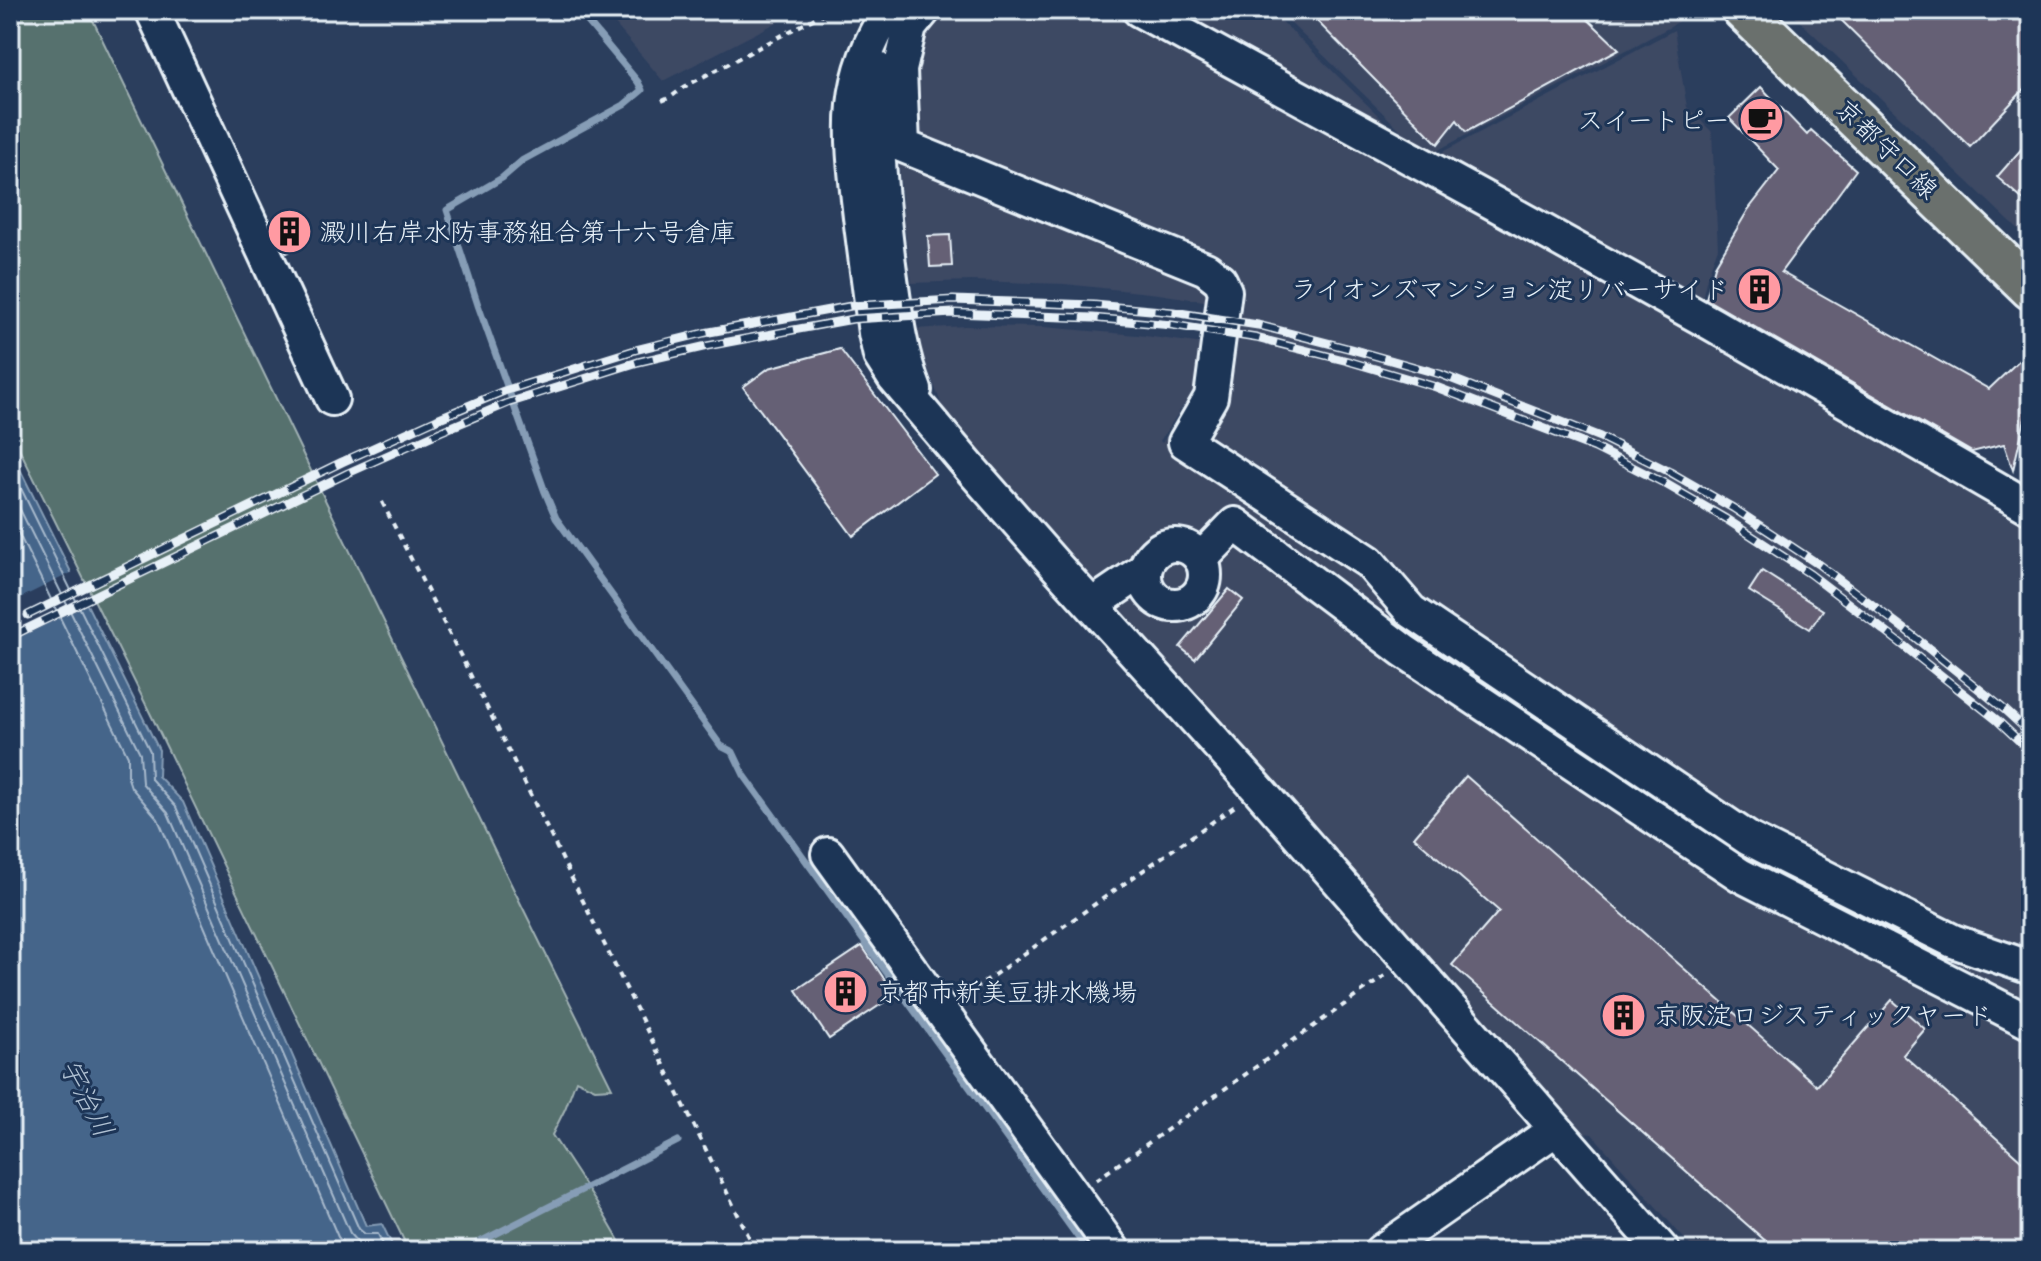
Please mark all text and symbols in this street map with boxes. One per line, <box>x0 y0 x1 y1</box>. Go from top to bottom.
street label: 京都守口線 <box>1824 87 1950 211</box>
cafe icon: スイートピー <box>1737 96 1785 144</box>
place label: スイートピー <box>1577 97 1730 143</box>
building icon: 澱川右岸水防事務組合第十六号倉庫 <box>265 208 313 256</box>
place label: 澱川右岸水防事務組合第十六号倉庫 <box>320 209 736 255</box>
building icon: ライオンズマンション淀リバーサイド <box>1736 265 1784 313</box>
place label: ライオンズマンション淀リバーサイド <box>1291 266 1729 312</box>
building icon: 京都市新美豆排水機場 <box>822 968 870 1016</box>
place label: 京都市新美豆排水機場 <box>877 969 1137 1015</box>
building icon: 京阪淀ロジスティックヤード <box>1599 991 1647 1039</box>
place label: 京阪淀ロジスティックヤード <box>1654 992 1993 1038</box>
water label: 宇治川 <box>46 1049 128 1147</box>

